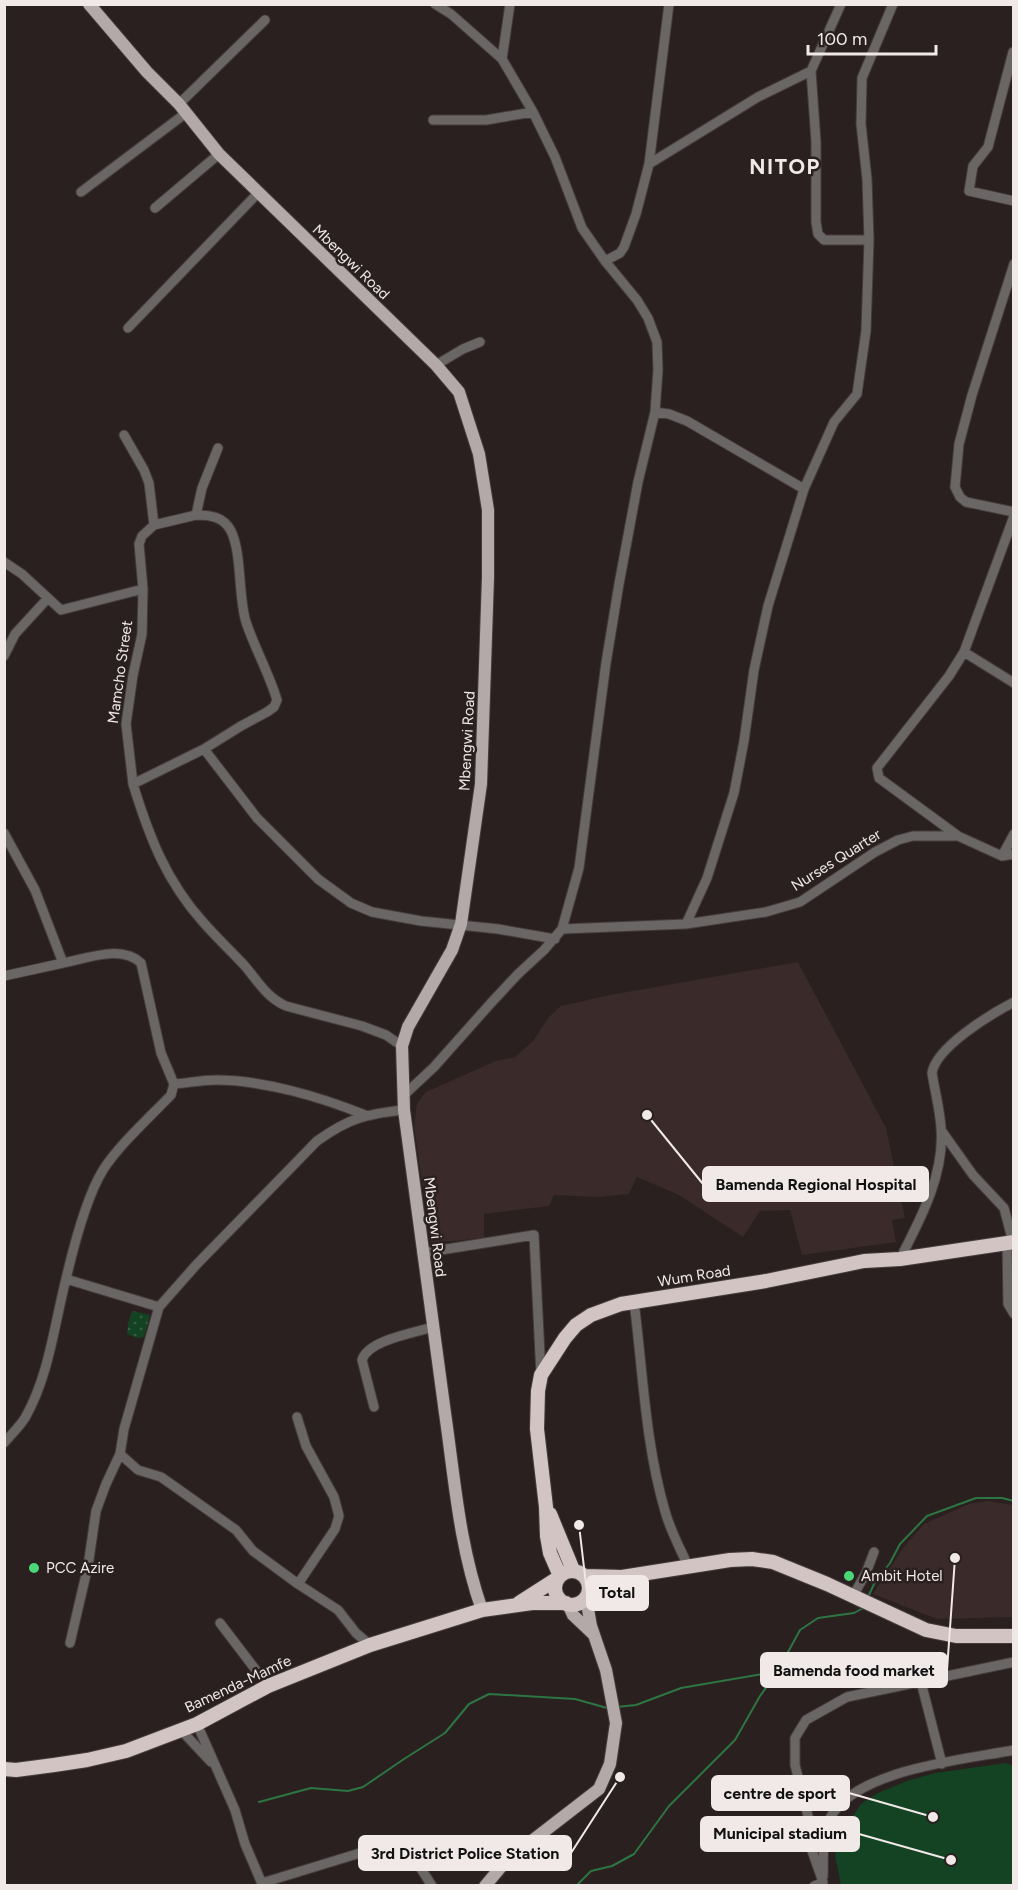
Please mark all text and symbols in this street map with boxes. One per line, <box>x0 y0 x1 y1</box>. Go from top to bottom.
scale bar <box>808 18 936 56</box>
text: 100 m <box>817 28 867 50</box>
district label: NITOP <box>749 154 821 179</box>
street label: Mbengwi Road <box>309 221 393 303</box>
street label: Mamcho Street <box>104 619 136 725</box>
street label: Mbengwi Road <box>455 690 479 792</box>
street label: Nurses Quarter <box>788 825 884 895</box>
callout: Bamenda Regional Hospital <box>703 1167 928 1201</box>
text: Bamenda Regional Hospital <box>715 1175 917 1194</box>
street label: Mbengwi Road <box>420 1176 450 1278</box>
street label: Wum Road <box>656 1261 732 1291</box>
place label: PCC Azire <box>46 1559 114 1577</box>
marker: PCC Azire <box>27 1561 41 1575</box>
place label: Ambit Hotel <box>861 1567 943 1585</box>
marker: Ambit Hotel <box>842 1569 856 1583</box>
callout: Total <box>587 1576 648 1610</box>
text: Total <box>599 1583 635 1602</box>
street label: Bamenda-Mamfe <box>182 1651 294 1717</box>
callout: Bamenda food market <box>761 1653 947 1687</box>
text: Bamenda food market <box>773 1661 935 1680</box>
callout: centre de sport <box>712 1776 849 1810</box>
text: centre de sport <box>724 1784 836 1803</box>
callout: Municipal stadium <box>701 1817 859 1851</box>
text: Municipal stadium <box>713 1824 847 1843</box>
callout: 3rd District Police Station <box>359 1836 571 1870</box>
text: 3rd District Police Station <box>371 1844 559 1863</box>

